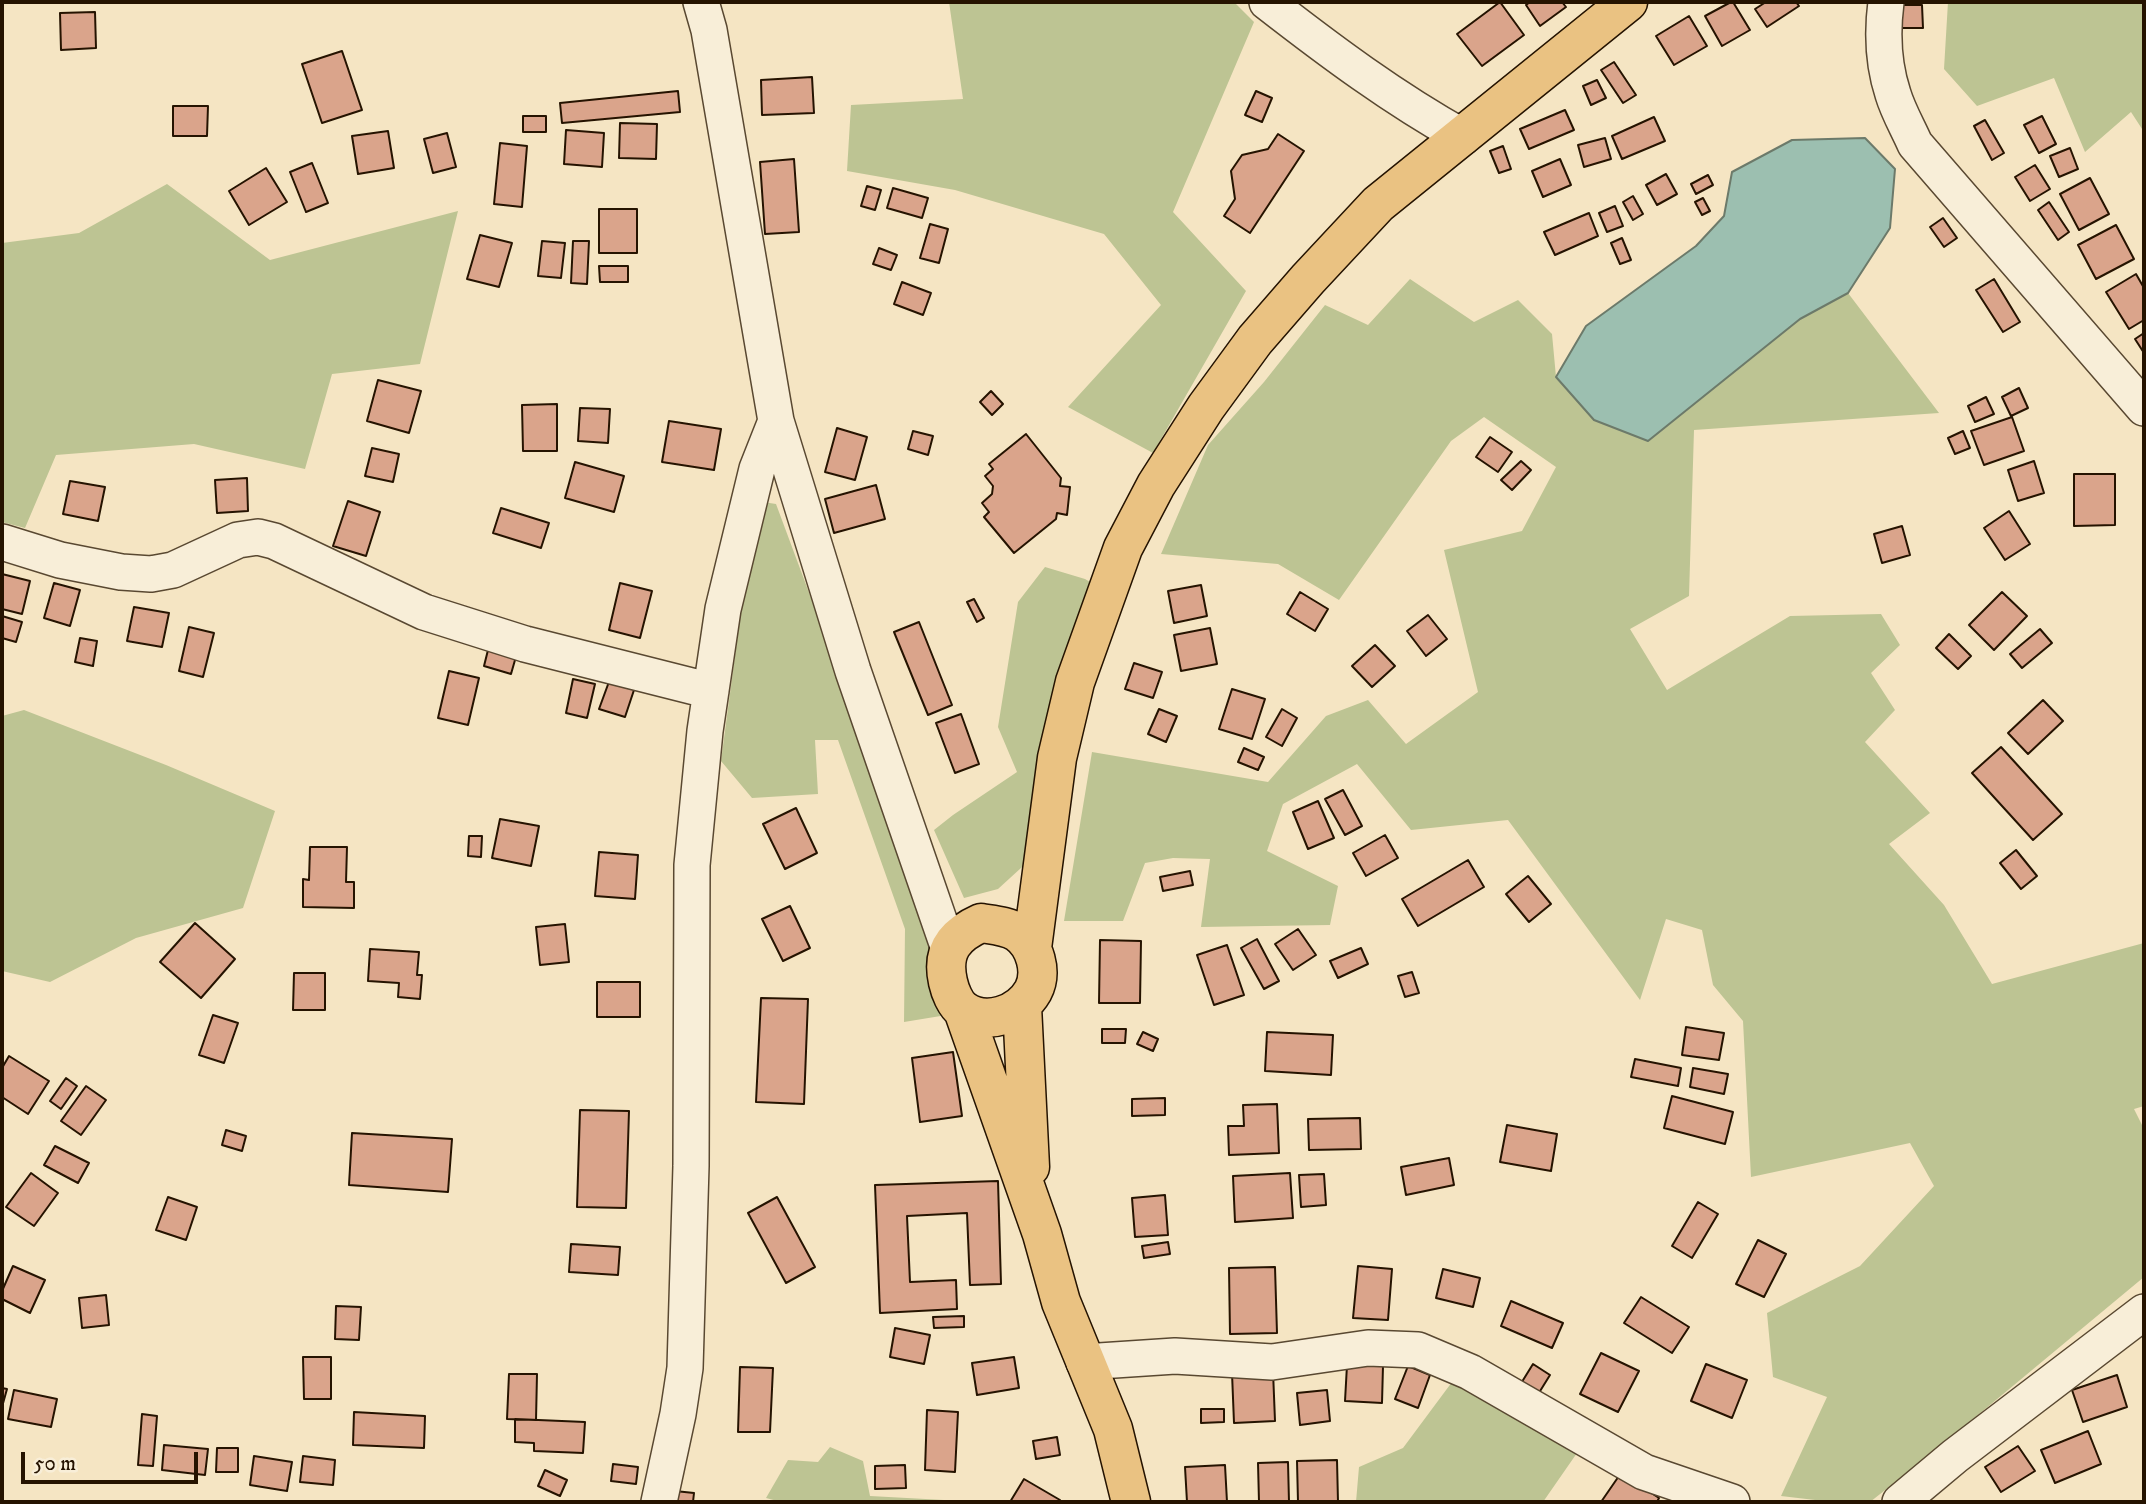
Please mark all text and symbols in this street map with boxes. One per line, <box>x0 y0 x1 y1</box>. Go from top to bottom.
scale bar <box>24 1438 201 1482</box>
text: 50 m <box>34 1451 76 1477</box>

